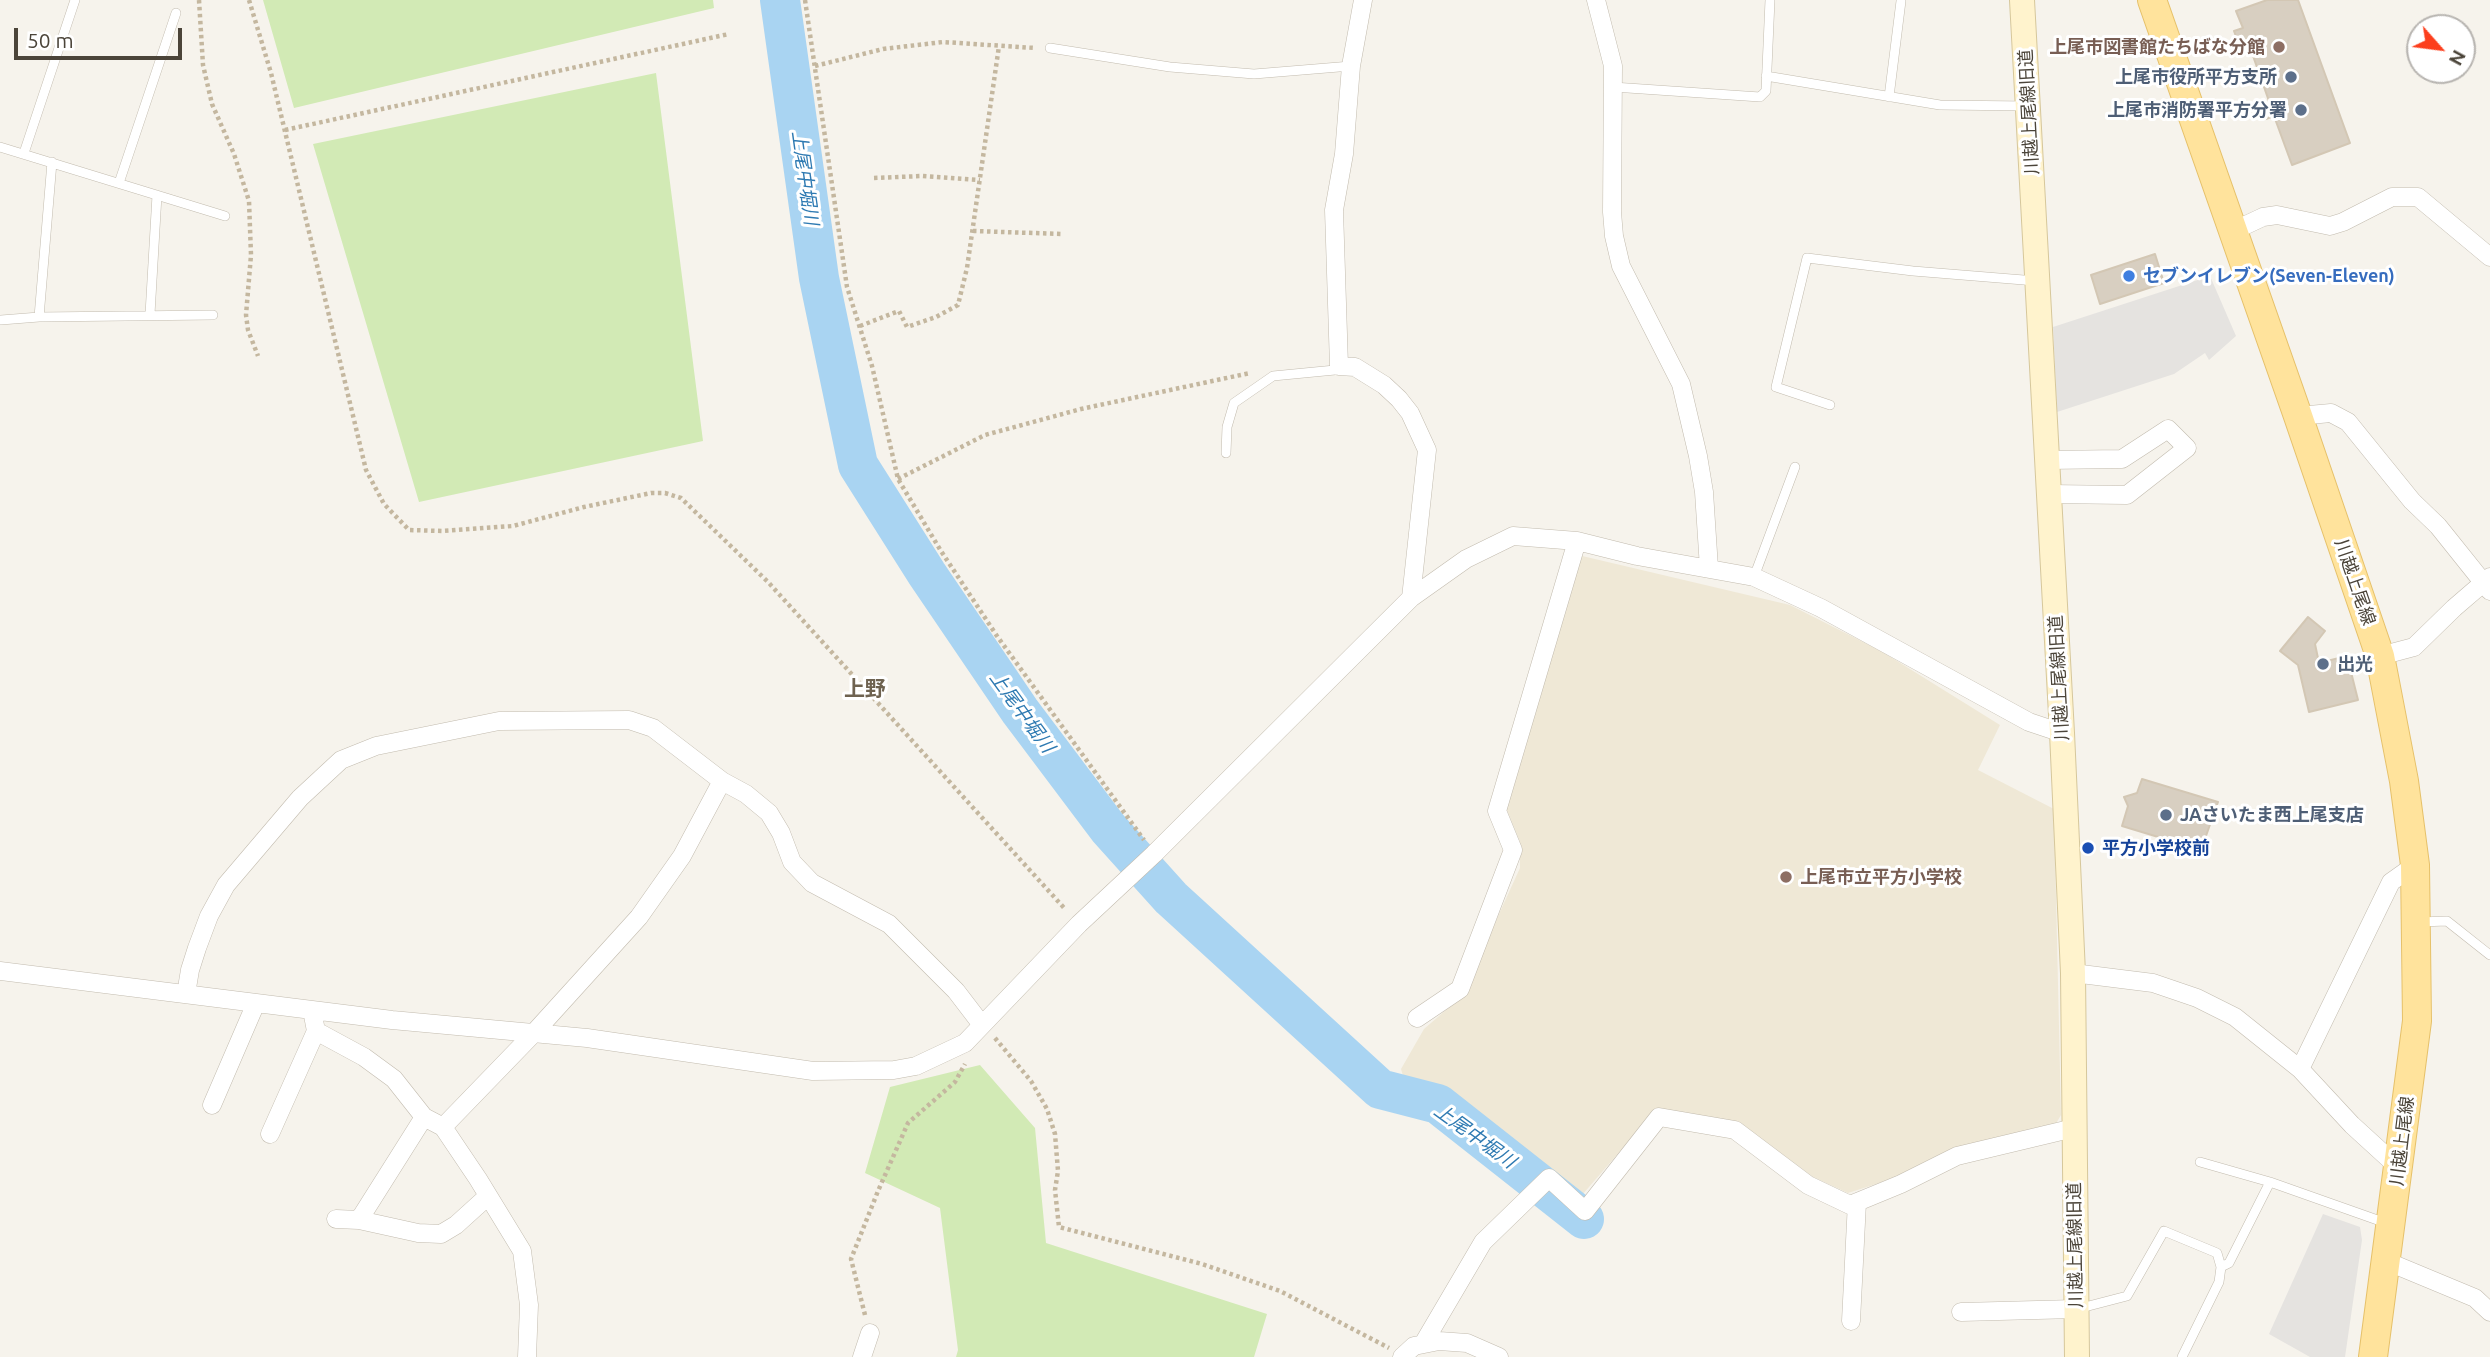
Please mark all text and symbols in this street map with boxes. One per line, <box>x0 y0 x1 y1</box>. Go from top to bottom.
scale bar <box>18 14 186 58</box>
north arrow <box>2406 14 2476 84</box>
text: 50 m <box>27 28 74 52</box>
place label: 上尾市図書館たちばな分館 <box>2049 36 2265 58</box>
marker: 上尾市図書館たちばな分館 <box>2271 39 2287 55</box>
text: N <box>2445 46 2471 69</box>
street label: 川越上尾線旧道 <box>2015 49 2043 175</box>
place label: 上尾市役所平方支所 <box>2115 66 2277 88</box>
marker: 上尾市役所平方支所 <box>2283 69 2299 85</box>
place label: 上尾市消防署平方分署 <box>2107 99 2287 121</box>
marker: 上尾市消防署平方分署 <box>2293 102 2309 118</box>
water label: 上尾中堀川 <box>787 129 823 227</box>
place label: セブンイレブン(Seven-Eleven) <box>2143 265 2395 287</box>
marker: セブンイレブン(Seven-Eleven) <box>2121 268 2137 284</box>
street label: 川越上尾線 <box>2330 536 2380 628</box>
street label: 川越上尾線旧道 <box>2045 615 2073 741</box>
place label: 出光 <box>2337 653 2373 675</box>
marker: 出光 <box>2315 656 2331 672</box>
water label: 上尾中堀川 <box>985 667 1059 757</box>
district label: 上野 <box>844 676 886 702</box>
place label: JAさいたま西上尾支店 <box>2180 804 2364 826</box>
marker: JAさいたま西上尾支店 <box>2158 807 2174 823</box>
place label: 平方小学校前 <box>2102 837 2210 859</box>
marker: 平方小学校前 <box>2080 840 2096 856</box>
place label: 上尾市立平方小学校 <box>1800 866 1962 888</box>
marker: 上尾市立平方小学校 <box>1778 869 1794 885</box>
street label: 川越上尾線 <box>2386 1095 2418 1187</box>
water label: 上尾中堀川 <box>1430 1099 1520 1173</box>
street label: 川越上尾線旧道 <box>2063 1182 2087 1308</box>

